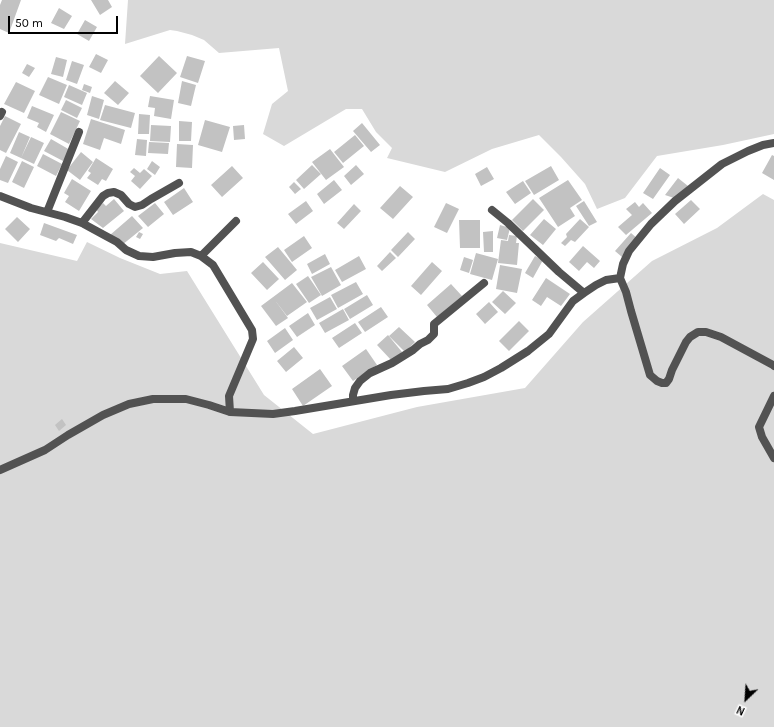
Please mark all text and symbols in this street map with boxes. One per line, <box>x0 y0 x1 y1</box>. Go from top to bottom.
scale bar <box>10 8 120 34</box>
text: 50 m <box>15 16 43 30</box>
north arrow <box>726 679 766 719</box>
text: N <box>734 703 747 718</box>

